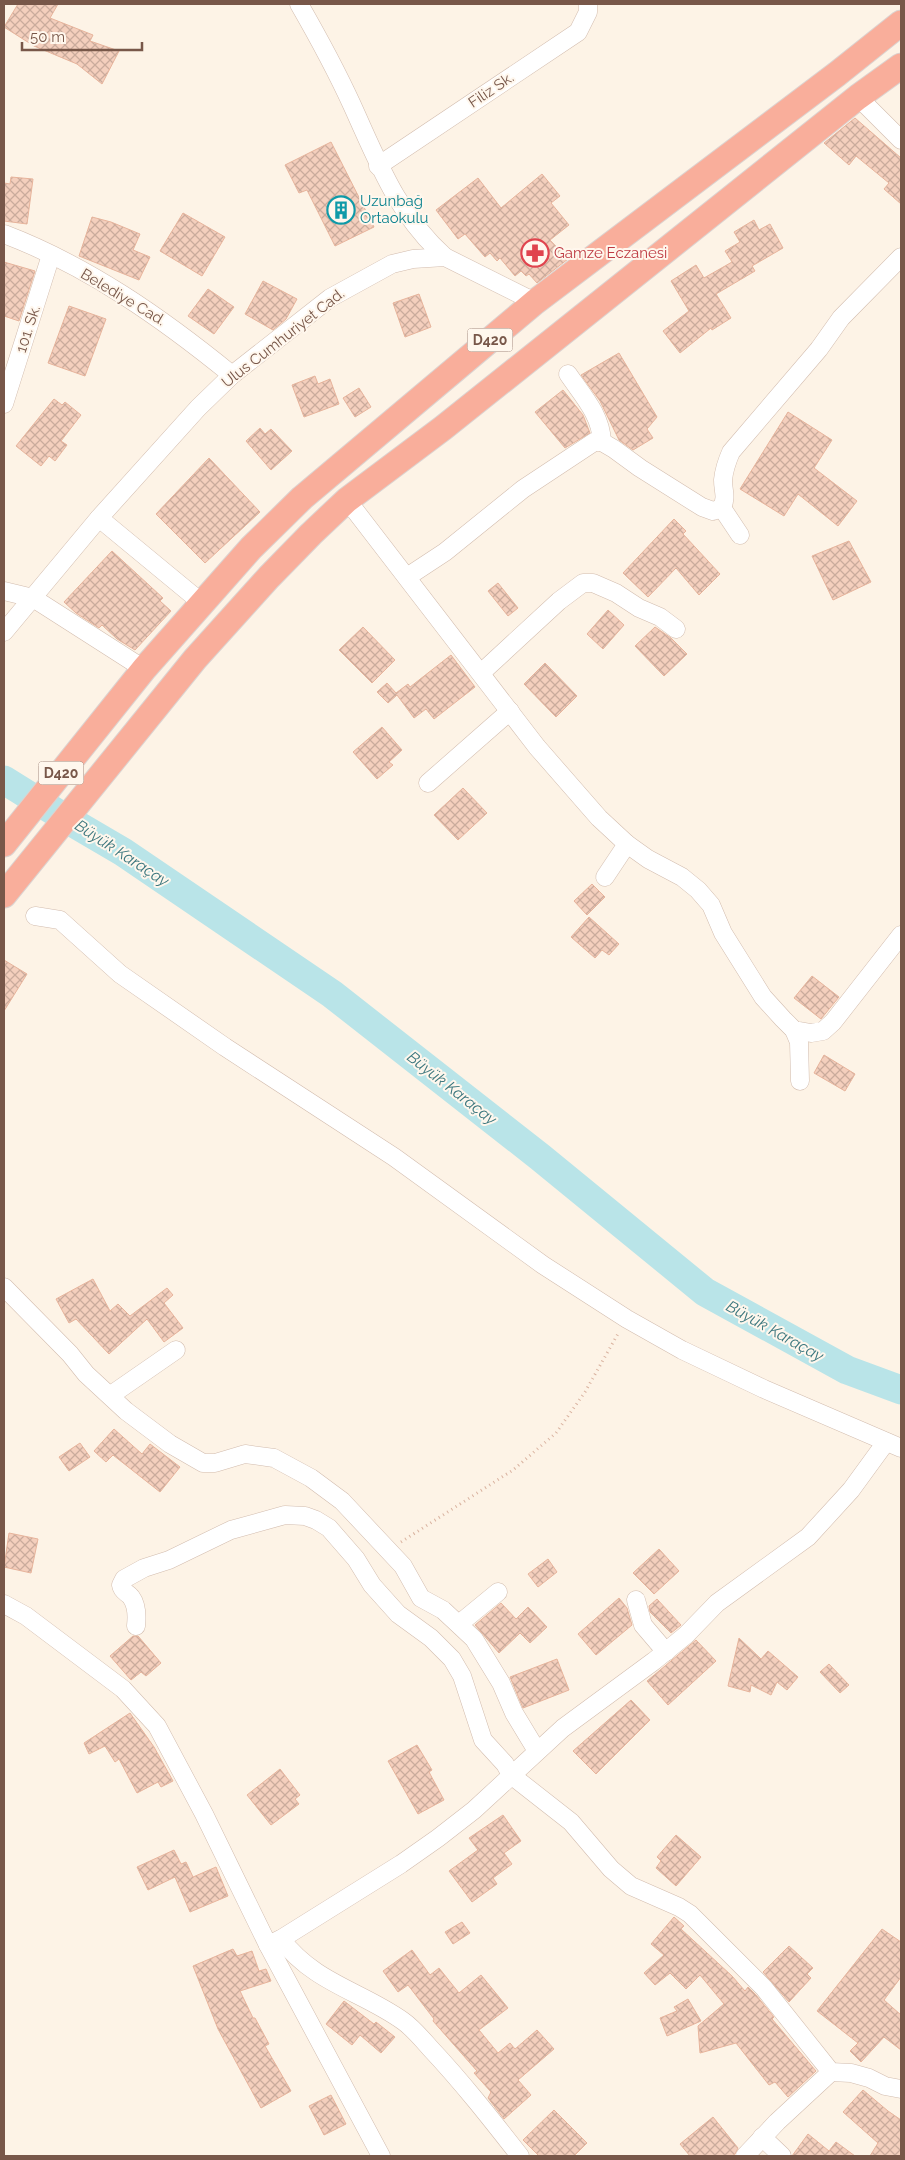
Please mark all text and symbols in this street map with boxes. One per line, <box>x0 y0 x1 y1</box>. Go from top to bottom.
scale bar <box>22 20 142 52</box>
text: 50 m <box>30 28 65 46</box>
street label: Filiz Sk. <box>465 68 517 112</box>
place label: Uzunbağ Ortaokulu <box>360 192 429 227</box>
building icon: Uzunbağ Ortaokulu <box>326 195 356 225</box>
pharmacy icon: Gamze Eczanesi <box>520 238 550 268</box>
place label: Gamze Eczanesi <box>554 244 667 262</box>
street label: Belediye Cad. <box>77 265 169 329</box>
street label: Ulus Cumhuriyet Cad. <box>218 285 348 391</box>
street label: 101. Sk. <box>12 303 44 355</box>
road number: D420 <box>468 328 512 352</box>
road number: D420 <box>38 761 84 784</box>
water label: Büyük Karaçay <box>71 816 174 891</box>
water label: Büyük Karaçay <box>404 1047 501 1130</box>
water label: Büyük Karaçay <box>723 1296 828 1366</box>

